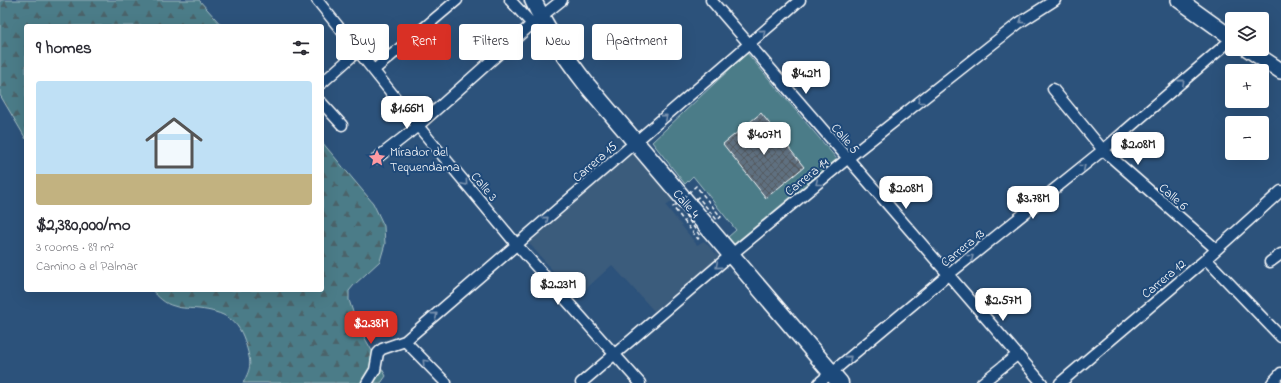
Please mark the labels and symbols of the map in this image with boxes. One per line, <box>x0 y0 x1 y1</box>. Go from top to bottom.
one-way arrow <box>1019 16 1026 24</box>
one-way arrow <box>758 30 766 37</box>
pin: $4.2M <box>778 61 834 95</box>
one-way arrow <box>1177 80 1184 87</box>
pin: $1.66M <box>374 96 440 130</box>
one-way arrow <box>917 97 924 104</box>
one-way arrow <box>660 115 667 122</box>
street label: Calle 5 <box>826 120 864 159</box>
pin: $4.07M <box>731 122 797 156</box>
pin: $2.08M <box>1105 132 1171 166</box>
street label: Carrera 15 <box>568 137 622 187</box>
place label: Mirador del Tequendama <box>390 143 460 177</box>
place icon: Mirador del Tequendama <box>367 148 387 168</box>
street label: Carrera 14 <box>781 153 834 201</box>
one-way arrow <box>1078 164 1085 171</box>
street label: Calle 3 <box>466 168 502 206</box>
pin: $2.08M <box>873 176 939 210</box>
one-way arrow <box>461 178 468 185</box>
one-way arrow <box>816 178 823 185</box>
street label: Calle 6 <box>1154 179 1192 215</box>
street label: Calle 4 <box>668 185 704 223</box>
pin: $3.78M <box>1000 186 1066 220</box>
one-way arrow <box>542 217 549 224</box>
street label: Carrera 13 <box>937 224 989 272</box>
one-way arrow <box>966 255 973 262</box>
street label: Carrera 12 <box>1138 255 1191 303</box>
one-way arrow <box>715 261 723 268</box>
pin: $2.23M <box>525 272 591 306</box>
pin: $2.57M <box>970 288 1036 322</box>
pin: $2.38M <box>338 311 404 345</box>
one-way arrow <box>430 313 438 320</box>
one-way arrow <box>844 355 852 362</box>
one-way arrow <box>423 359 430 367</box>

